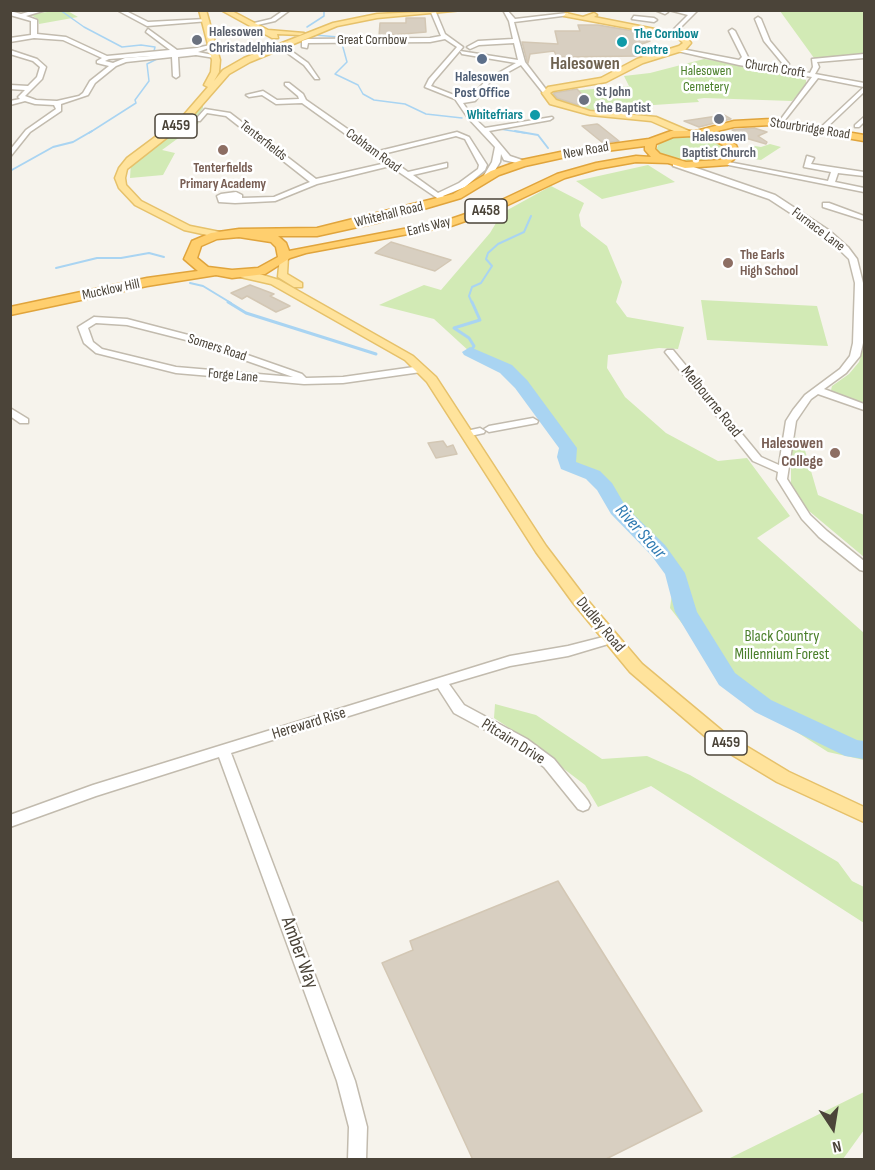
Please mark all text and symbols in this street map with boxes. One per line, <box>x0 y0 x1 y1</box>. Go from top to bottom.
place label: Halesowen Christadelphians <box>209 24 293 56</box>
place label: The Cornbow Centre <box>634 26 699 58</box>
street label: Great Cornbow <box>337 32 407 48</box>
marker: Halesowen Christadelphians <box>190 33 204 47</box>
marker: The Cornbow Centre <box>615 35 629 49</box>
marker: Halesowen Post Office <box>475 52 489 66</box>
district label: Halesowen <box>550 53 620 75</box>
street label: Church Croft <box>744 56 806 82</box>
park label: Halesowen Cemetery <box>681 63 731 96</box>
place label: Halesowen Post Office <box>454 69 510 102</box>
place label: St John the Baptist <box>596 84 651 116</box>
marker: St John the Baptist <box>577 93 591 107</box>
place label: Whitefriars <box>467 107 523 123</box>
marker: Whitefriars <box>528 108 542 122</box>
marker: Halesowen Baptist Church <box>712 112 726 126</box>
road number: A459 <box>155 114 197 138</box>
street label: Stourbridge Road <box>769 114 851 144</box>
street label: Tenterfields <box>236 117 290 165</box>
street label: Cobham Road <box>342 125 404 177</box>
place label: Halesowen Baptist Church <box>682 129 756 162</box>
street label: New Road <box>562 139 610 163</box>
marker: Tenterfields Primary Academy <box>216 143 230 157</box>
place label: Tenterfields Primary Academy <box>180 160 266 192</box>
street label: Whitehall Road <box>353 198 425 232</box>
road number: A458 <box>465 199 507 223</box>
street label: Furnace Lane <box>788 205 848 255</box>
street label: Earls Way <box>405 213 453 241</box>
place label: The Earls High School <box>740 247 798 280</box>
marker: The Earls High School <box>721 256 735 270</box>
street label: Mucklow Hill <box>81 276 141 304</box>
street label: Somers Road <box>185 331 249 365</box>
street label: Melbourne Road <box>676 363 746 441</box>
street label: Forge Lane <box>207 365 259 387</box>
place label: Halesowen College <box>761 434 823 472</box>
marker: Halesowen College <box>828 446 842 460</box>
water label: River Stour <box>610 500 670 564</box>
street label: Dudley Road <box>571 594 629 656</box>
park label: Black Country Millennium Forest <box>735 627 829 665</box>
street label: Hereward Rise <box>270 704 348 744</box>
street label: Pitcairn Drive <box>477 715 549 769</box>
road number: A459 <box>705 731 747 755</box>
street label: Amber Way <box>275 914 323 992</box>
north arrow <box>803 1098 863 1158</box>
text: N <box>831 1136 843 1156</box>

